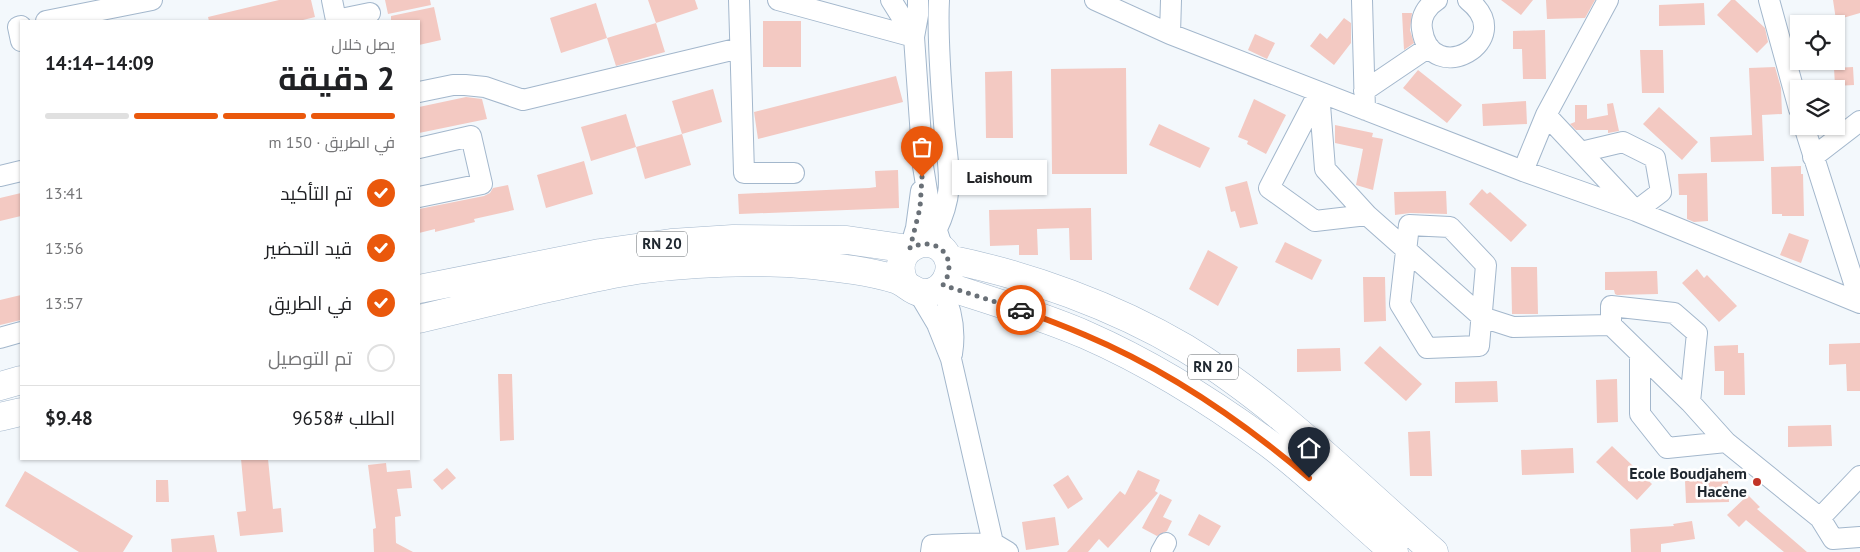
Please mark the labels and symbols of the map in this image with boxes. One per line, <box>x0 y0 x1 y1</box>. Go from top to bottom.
pin <box>901 126 943 177</box>
callout: Laishoum <box>952 160 1047 194</box>
road number: RN 20 <box>637 232 687 256</box>
courier <box>996 285 1046 335</box>
road number: RN 20 <box>1188 354 1238 380</box>
pin <box>1288 427 1330 478</box>
place label: Ecole Boudjahem Hacène <box>1629 463 1747 501</box>
marker: Ecole Boudjahem Hacène <box>1751 476 1763 488</box>

